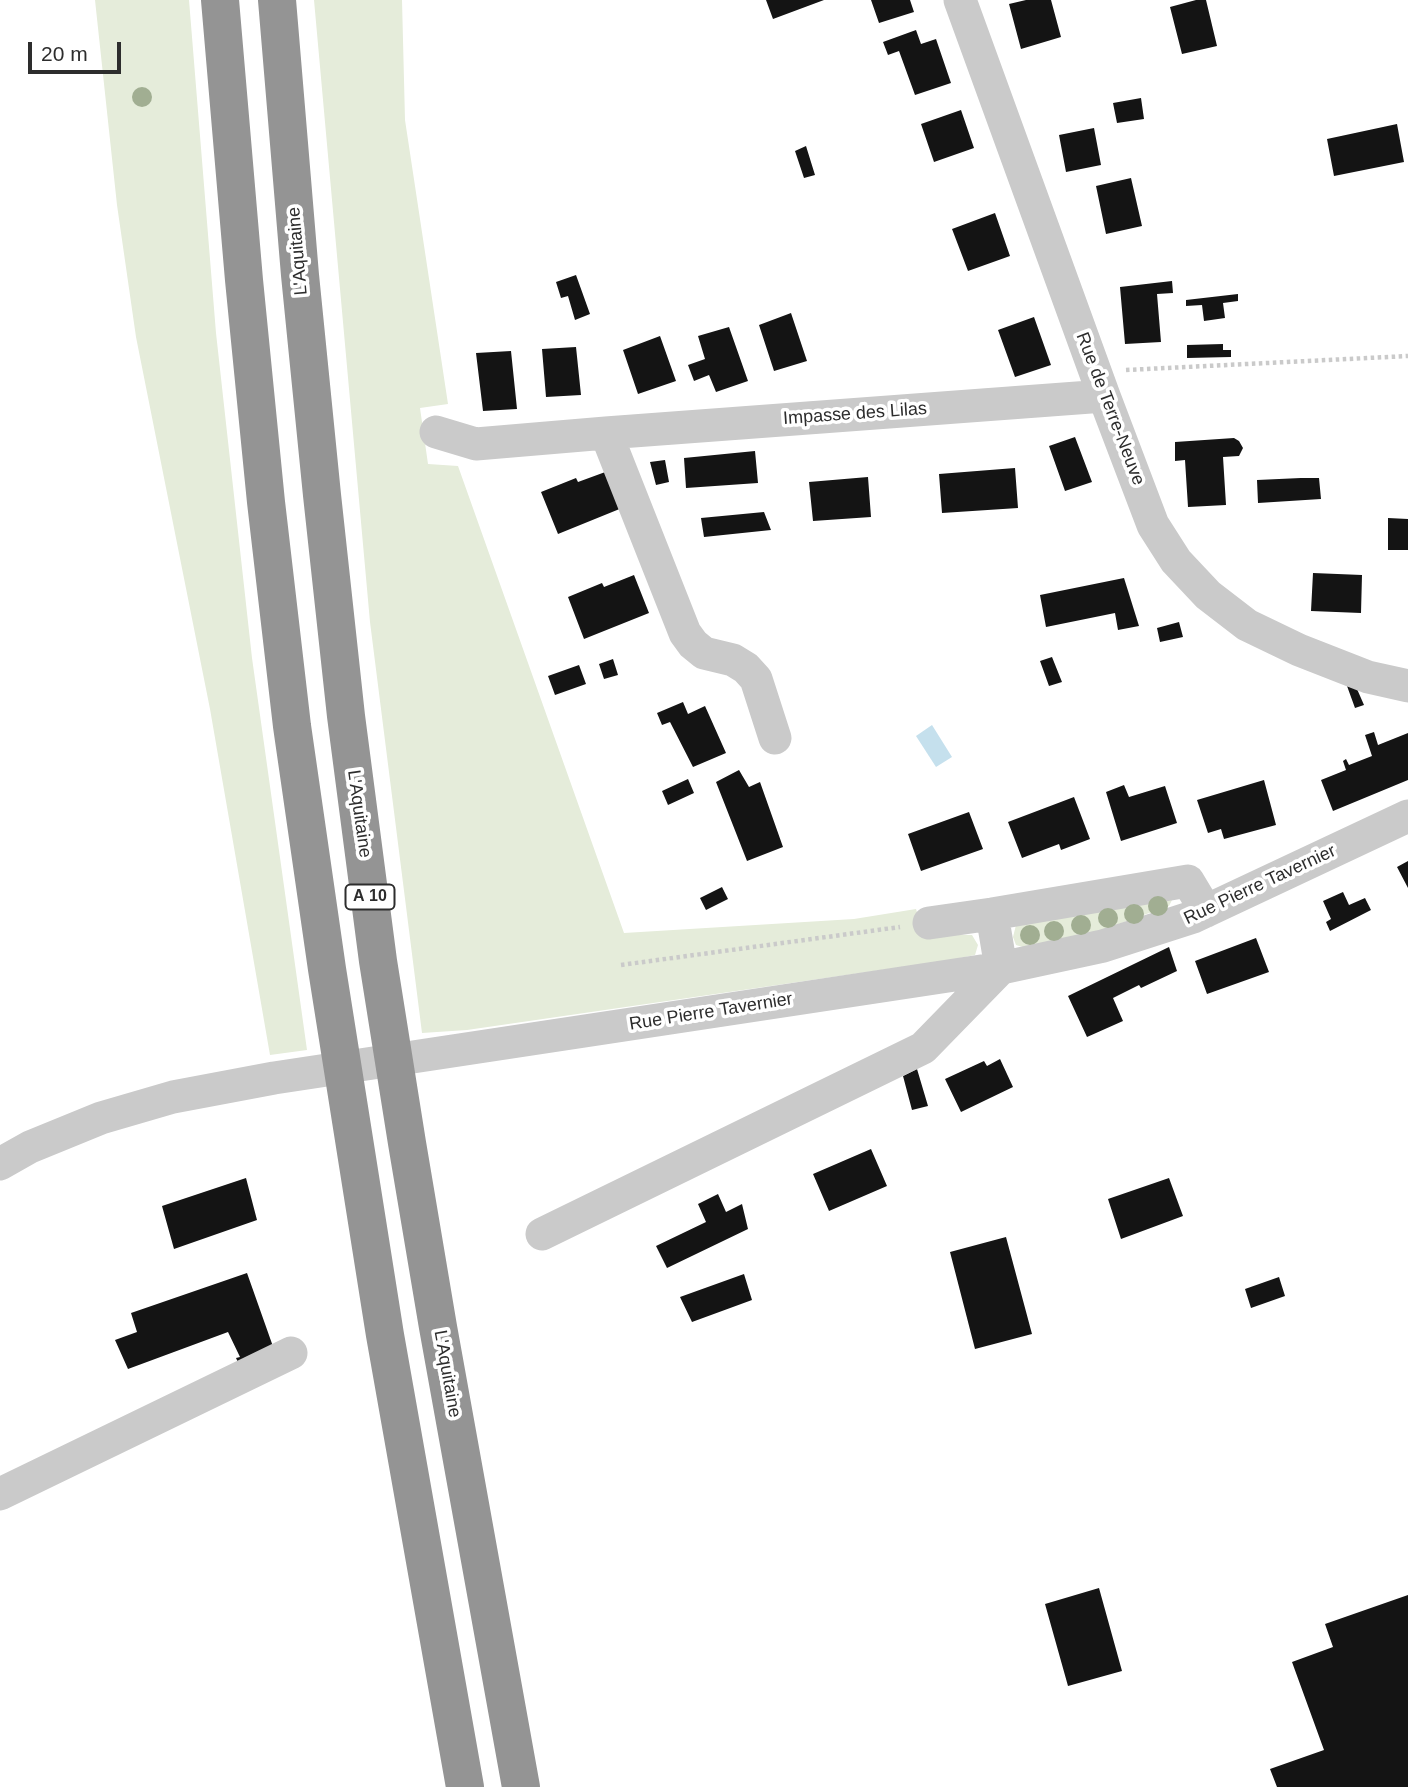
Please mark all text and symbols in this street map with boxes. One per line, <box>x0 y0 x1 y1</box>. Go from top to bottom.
scale bar <box>32 28 124 72</box>
text: 20 m <box>41 42 88 65</box>
street label: L'Aquitaine <box>283 206 313 296</box>
street label: Rue de Terre-Neuve <box>1071 329 1149 489</box>
street label: Impasse des Lilas <box>782 398 928 430</box>
street label: L'Aquitaine <box>342 769 376 859</box>
street label: Rue Pierre Tavernier <box>1181 840 1339 930</box>
road number: A 10 <box>346 884 394 909</box>
street label: Rue Pierre Tavernier <box>628 988 794 1036</box>
street label: L'Aquitaine <box>429 1329 465 1419</box>

